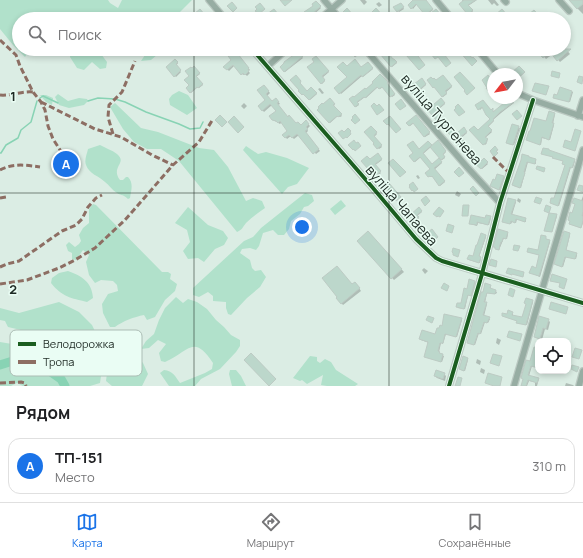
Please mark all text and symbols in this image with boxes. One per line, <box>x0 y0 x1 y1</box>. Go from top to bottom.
search box <box>12 12 571 56</box>
icon: search <box>26 23 48 45</box>
text: Поиск <box>58 24 102 45</box>
north arrow <box>487 68 523 104</box>
street label: вуліца Тургенева <box>397 70 487 168</box>
text: 1 <box>10 87 16 105</box>
pin: A <box>53 149 79 179</box>
street label: вуліца Чапаева <box>362 161 442 249</box>
your location <box>292 217 312 237</box>
text: 2 <box>9 280 17 298</box>
legend <box>10 330 142 376</box>
text: Велодорожка <box>43 336 114 351</box>
map controls <box>535 338 571 374</box>
button: locate <box>535 338 571 374</box>
text: Тропа <box>43 354 74 369</box>
text: Рядом <box>16 401 70 424</box>
text: ТП-151 <box>55 447 103 468</box>
text: A <box>26 457 34 475</box>
text: 310 m <box>532 457 566 475</box>
text: Место <box>55 468 95 486</box>
tab: Карта <box>72 511 103 550</box>
tab: Маршрут <box>247 511 295 550</box>
tab: Сохранённые <box>439 511 511 550</box>

